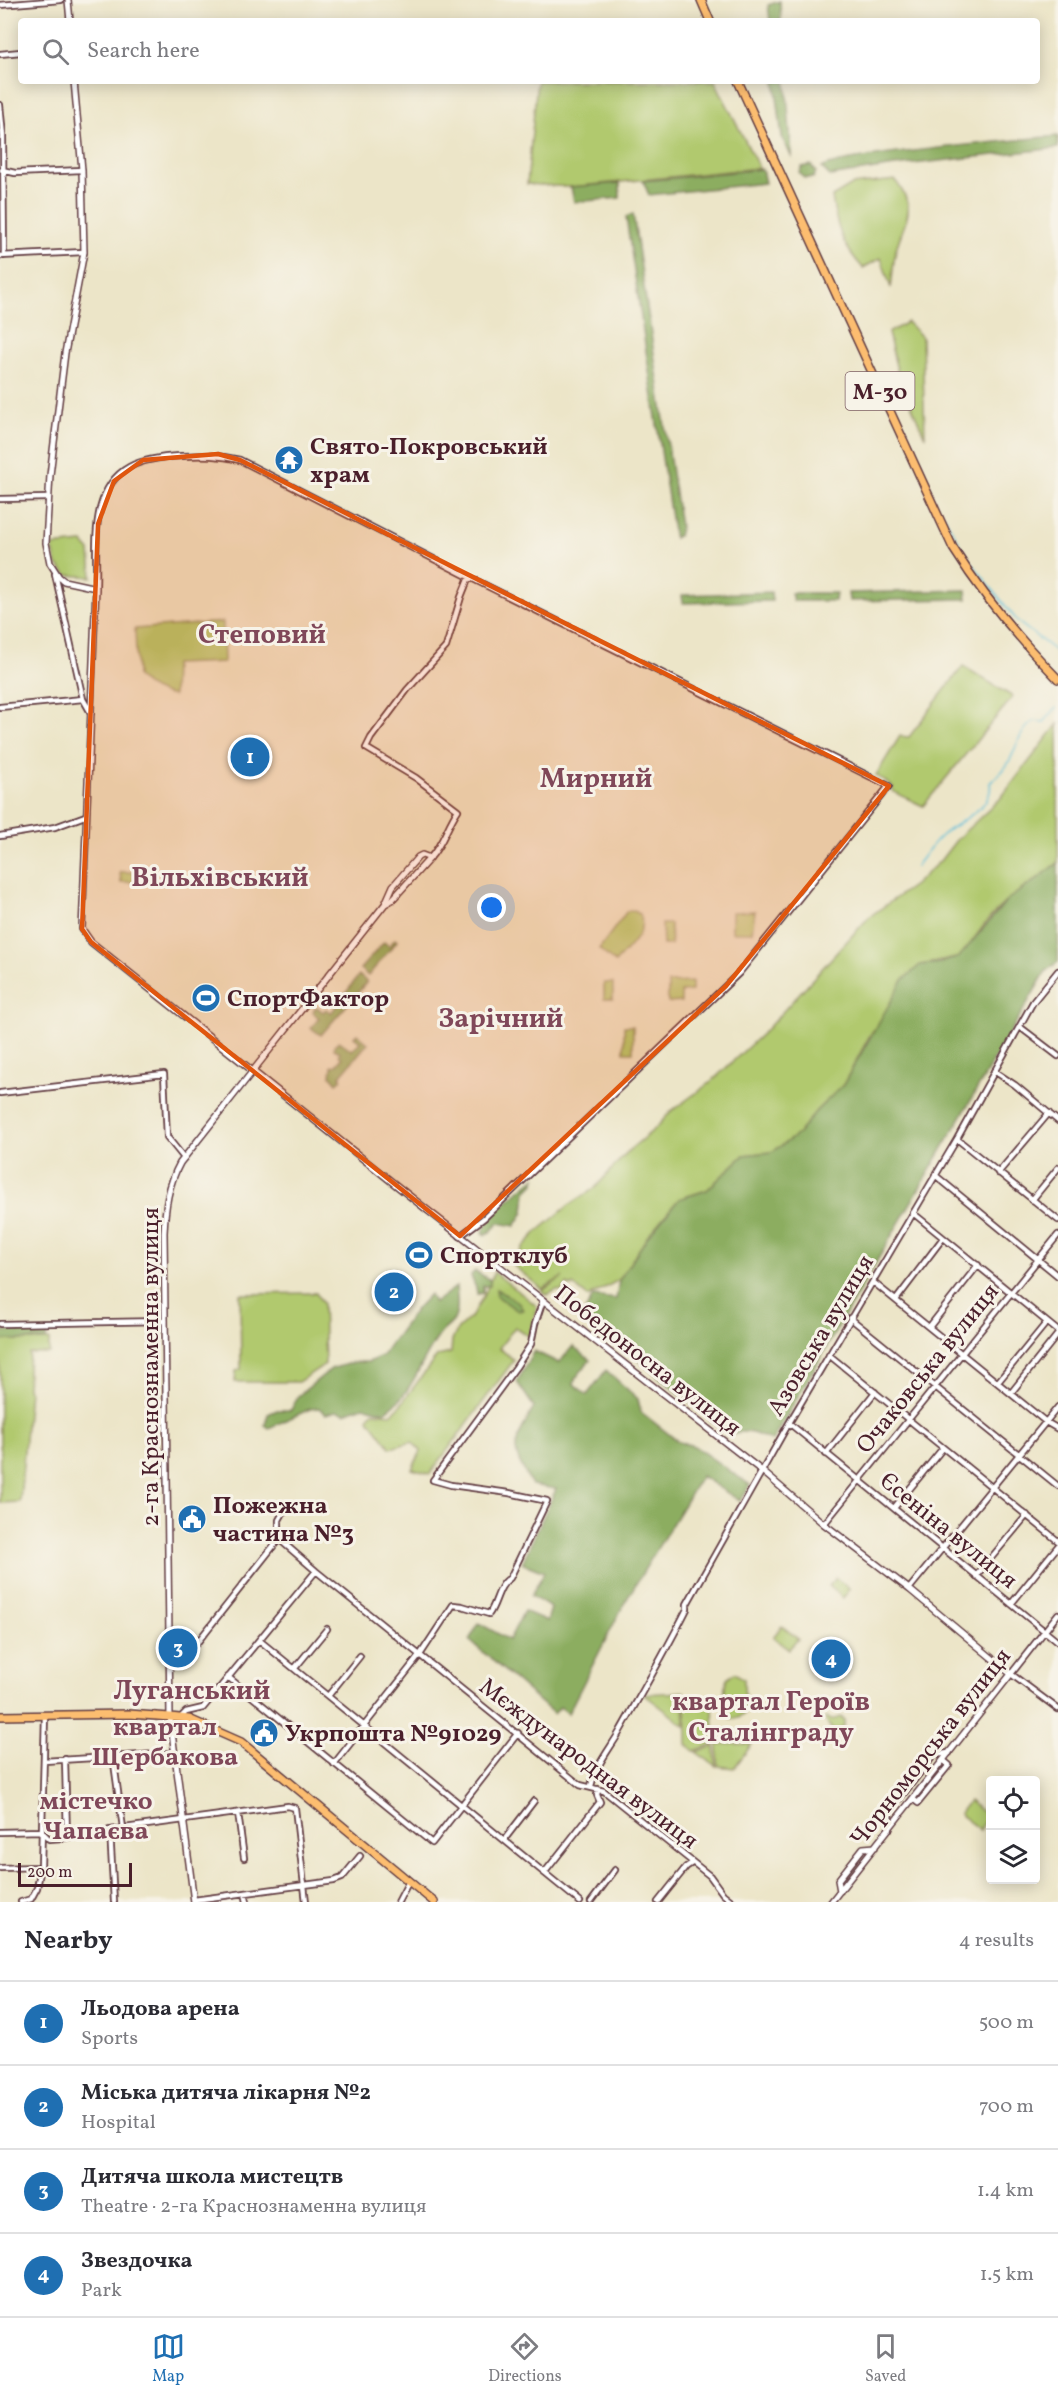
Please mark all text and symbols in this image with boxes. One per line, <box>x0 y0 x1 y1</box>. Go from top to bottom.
search box <box>18 18 1040 84</box>
icon: search <box>39 35 72 68</box>
text: Search here <box>87 36 200 67</box>
road number: М-30 <box>846 372 914 410</box>
place label: Свято-Покровський храм <box>310 431 548 493</box>
temple icon: Свято-Покровський храм <box>273 444 305 476</box>
district label: Степовий <box>198 617 326 655</box>
pin: 1 <box>230 734 270 780</box>
district label: Мирний <box>540 761 652 799</box>
district label: Вільхівський <box>131 860 309 898</box>
your location <box>477 893 506 922</box>
sports icon: СпортФактор <box>190 982 222 1014</box>
place label: СпортФактор <box>227 983 389 1017</box>
district label: Зарічний <box>439 1001 563 1039</box>
street label: 2-га Краснознаменна вулиця <box>135 1207 169 1527</box>
sports icon: Спортклуб <box>403 1239 435 1271</box>
place label: Спортклуб <box>440 1240 568 1274</box>
street label: Азовська вулиця <box>760 1249 883 1423</box>
pin: 2 <box>374 1270 414 1314</box>
street label: Очаковська вулиця <box>849 1277 1008 1462</box>
street label: Победоносна вулиця <box>546 1278 747 1445</box>
street label: Єсеніна вулиця <box>871 1465 1024 1598</box>
place label: Пожежна частина №3 <box>213 1490 354 1552</box>
public building icon: Пожежна частина №3 <box>176 1503 208 1535</box>
pin: 3 <box>158 1626 198 1670</box>
pin: 4 <box>812 1636 850 1682</box>
street label: Чорноморська вулиця <box>843 1642 1020 1855</box>
street label: Мєждународная вулиця <box>471 1671 704 1858</box>
district label: Луганський <box>114 1673 270 1711</box>
district label: квартал Героїв Сталінграду <box>672 1684 870 1753</box>
district label: квартал Щербакова <box>92 1710 238 1776</box>
public building icon: Укрпошта №91029 <box>248 1717 280 1749</box>
place label: Укрпошта №91029 <box>285 1718 502 1752</box>
map controls <box>986 1776 1040 1884</box>
button: locate <box>986 1776 1040 1830</box>
district label: містечко Чапаєва <box>39 1784 153 1850</box>
button: layers <box>986 1830 1040 1884</box>
scale bar <box>18 1860 132 1888</box>
text: 200 m <box>27 1862 72 1884</box>
text: Nearby <box>24 1923 113 1959</box>
text: 4 results <box>959 1927 1034 1955</box>
text: Льодова арена <box>81 1994 240 2025</box>
text: 1 <box>39 2009 48 2037</box>
text: 500 m <box>979 2009 1034 2037</box>
text: Sports <box>81 2025 138 2053</box>
text: Міська дитяча лікарня №2 <box>81 2078 371 2109</box>
text: 2 <box>38 2093 49 2121</box>
text: 700 m <box>979 2093 1034 2121</box>
text: Hospital <box>81 2109 156 2137</box>
text: Дитяча школа мистецтв <box>81 2162 343 2193</box>
text: 3 <box>38 2177 49 2205</box>
text: 1.4 km <box>977 2177 1034 2205</box>
text: Theatre · 2-га Краснознаменна вулиця <box>81 2193 427 2221</box>
text: Звездочка <box>81 2246 193 2277</box>
text: 4 <box>37 2261 50 2289</box>
text: 1.5 km <box>980 2261 1034 2289</box>
text: Park <box>81 2277 122 2305</box>
tab: Map <box>152 2330 185 2388</box>
tab: Directions <box>488 2330 562 2388</box>
tab: Saved <box>865 2330 906 2388</box>

